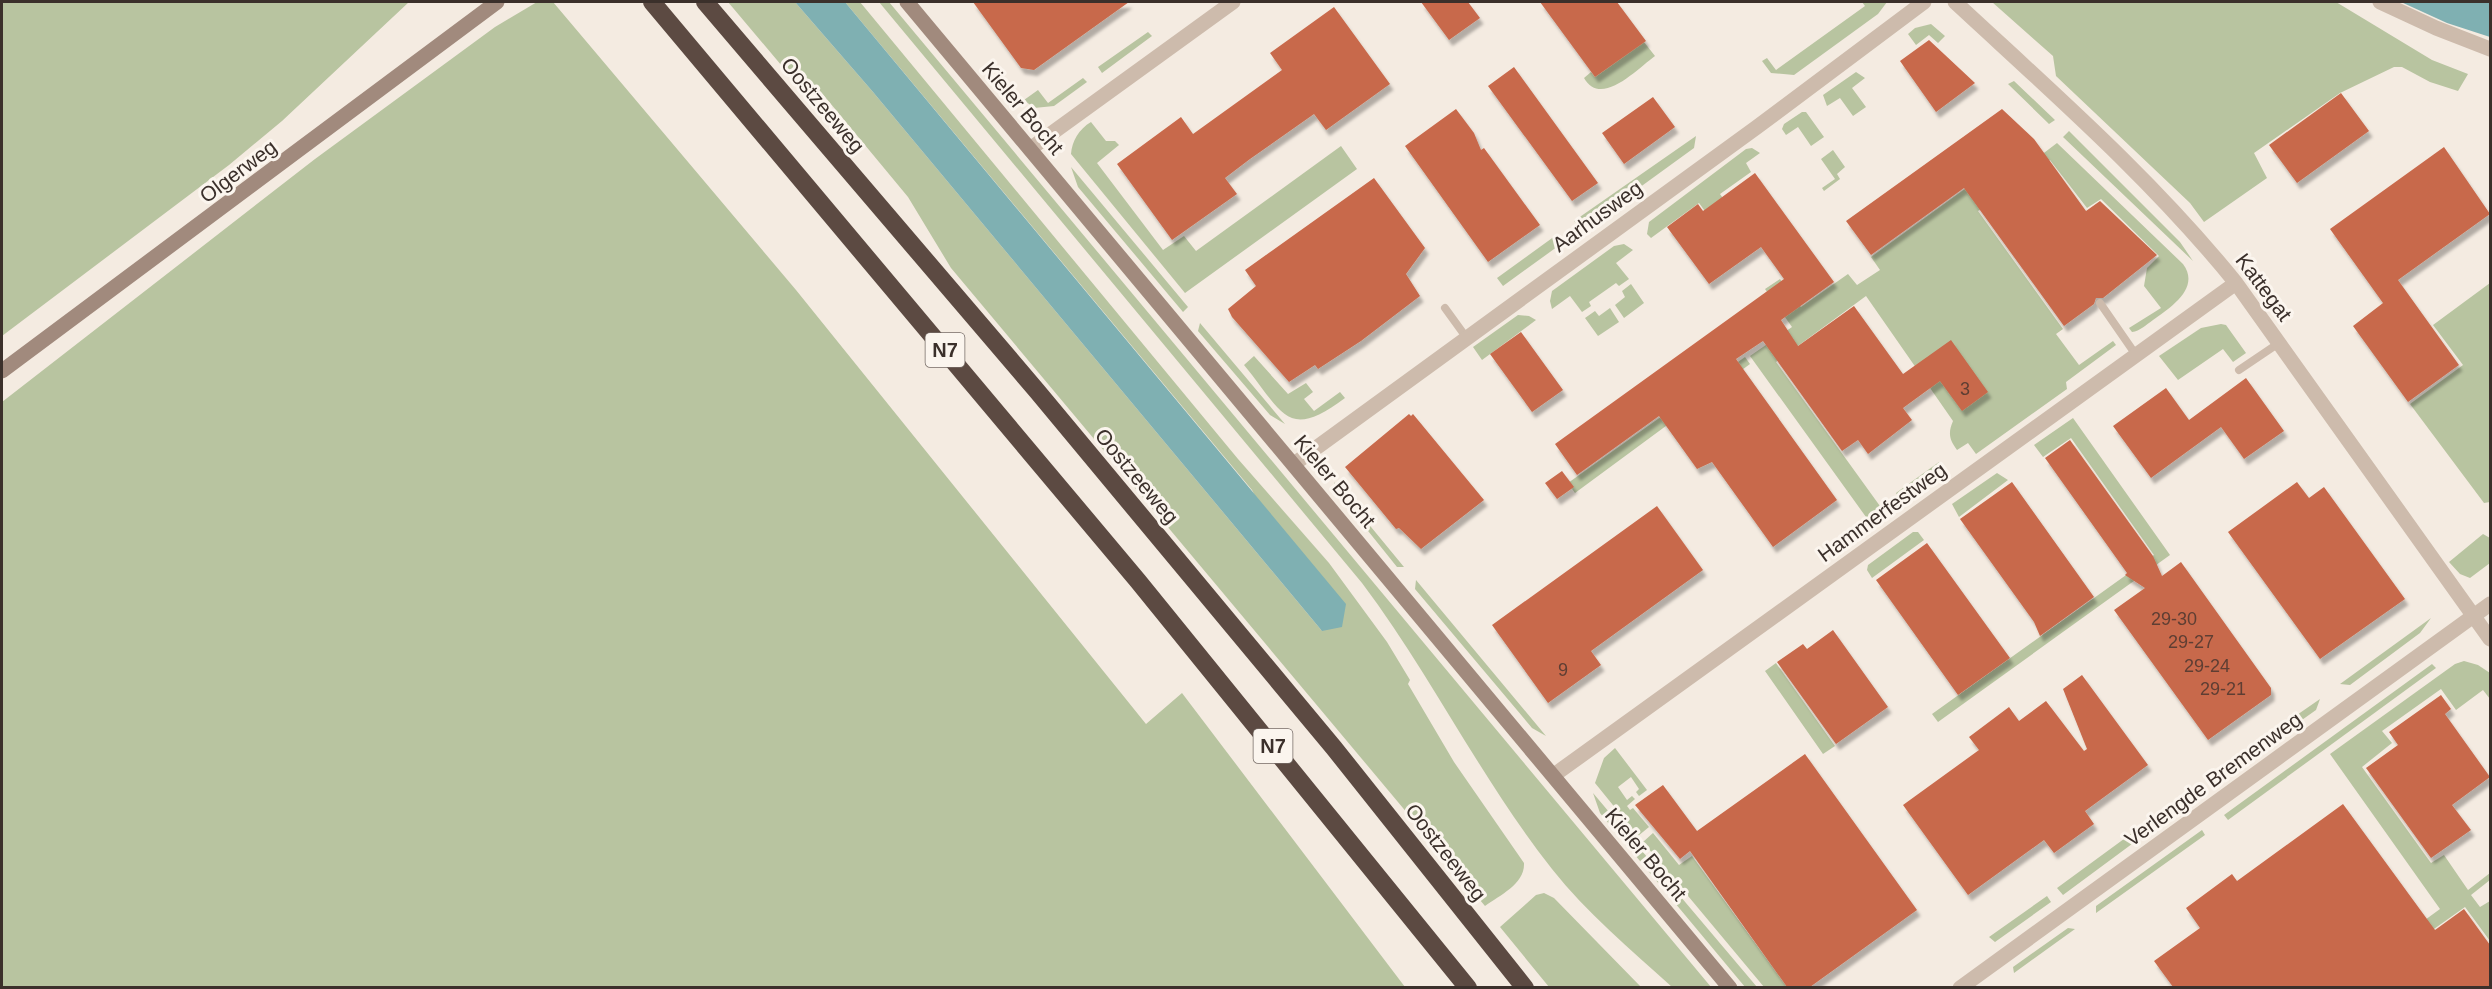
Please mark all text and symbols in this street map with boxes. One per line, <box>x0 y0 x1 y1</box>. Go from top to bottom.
street label: Oostzeeweg <box>777 53 869 157</box>
street label: Kieler Bocht <box>978 57 1068 159</box>
street label: Olgerweg <box>195 135 281 207</box>
street label: Aarhusweg <box>1548 176 1646 256</box>
street label: Kattegat <box>2231 249 2297 325</box>
road number: N7 <box>926 333 964 367</box>
house number: 3 <box>1960 379 1970 399</box>
street label: Oostzeeweg <box>1091 424 1183 528</box>
street label: Kieler Bocht <box>1290 430 1380 532</box>
street label: Hammerfestweg <box>1813 458 1951 566</box>
house number: 29-30 <box>2151 609 2197 629</box>
house number: 29-27 <box>2168 632 2214 652</box>
house number: 29-24 <box>2184 656 2230 676</box>
house number: 9 <box>1558 660 1568 680</box>
house number: 29-21 <box>2200 679 2246 699</box>
street label: Verlengde Bremenweg <box>2120 707 2306 851</box>
road number: N7 <box>1254 729 1292 763</box>
street label: Oostzeeweg <box>1401 799 1491 905</box>
street label: Kieler Bocht <box>1601 803 1691 905</box>

